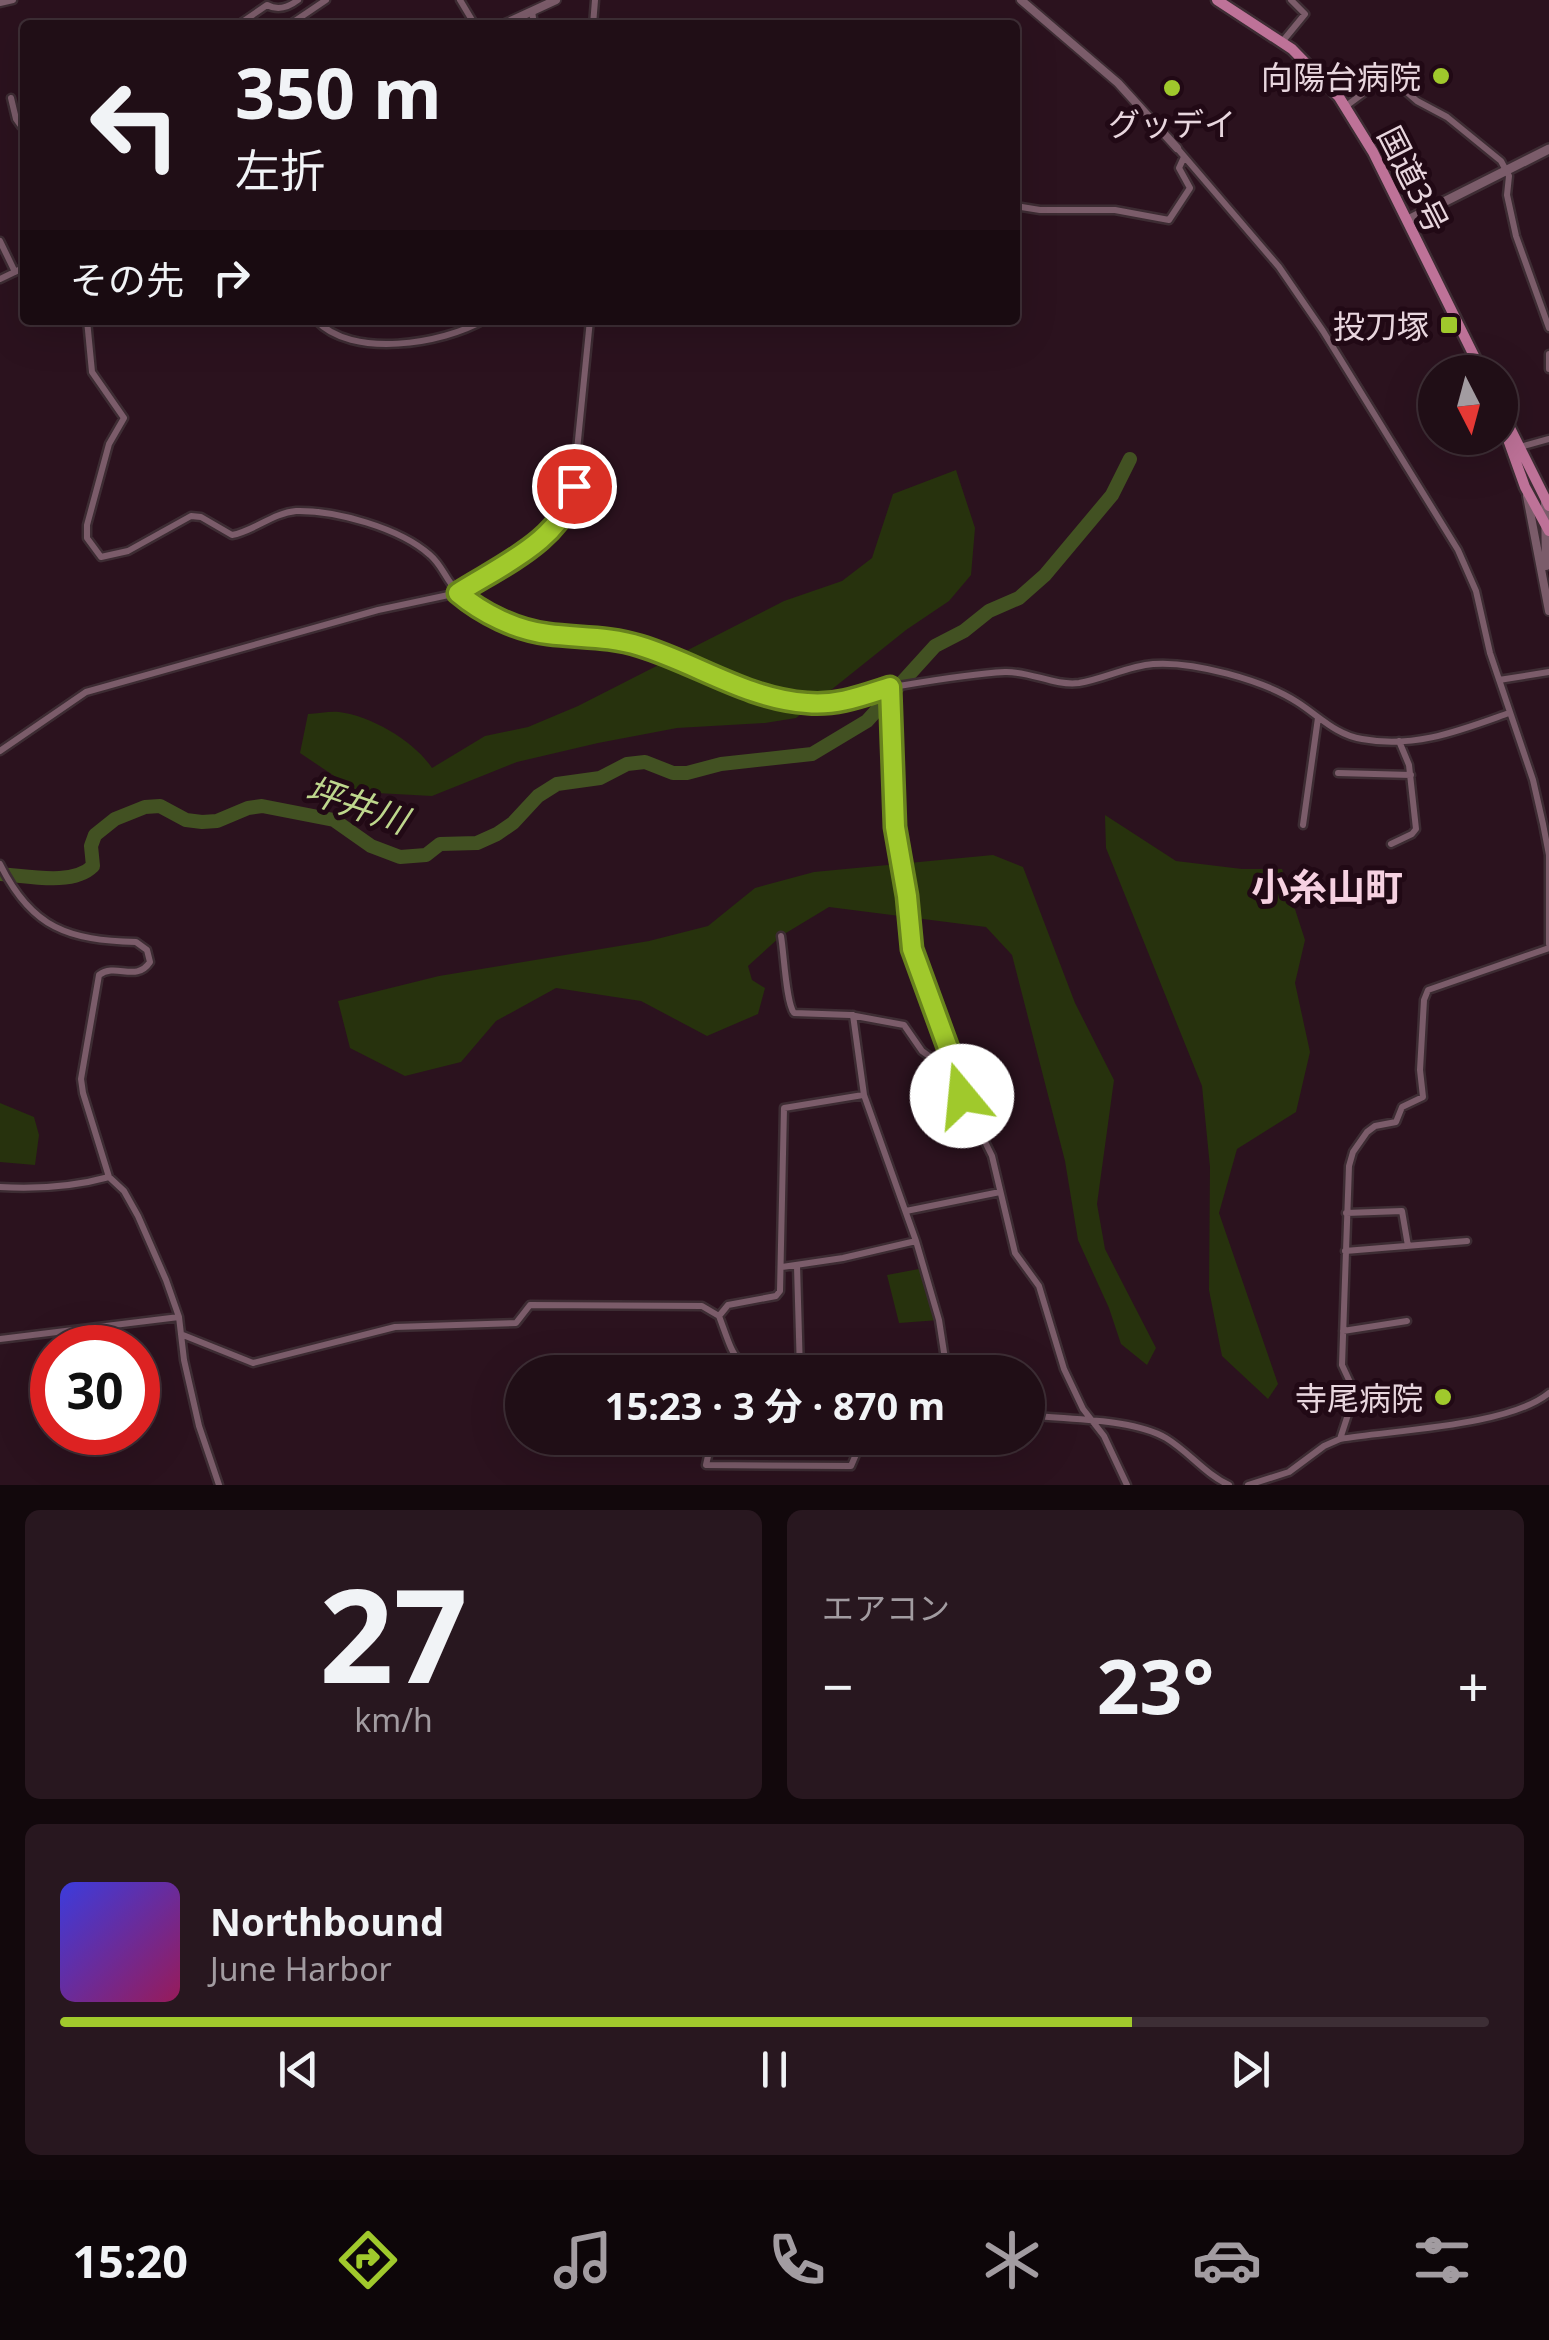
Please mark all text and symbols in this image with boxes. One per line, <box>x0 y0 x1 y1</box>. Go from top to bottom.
text: 350 m <box>235 44 442 140</box>
place label: 向陽台病院 <box>1261 55 1421 98</box>
icon: left <box>70 60 200 190</box>
marker: 向陽台病院 <box>1430 65 1452 87</box>
marker: グッデイ <box>1161 77 1183 99</box>
place label: グッデイ <box>1108 102 1236 145</box>
street label: 国道3号 <box>1369 118 1459 240</box>
text: 左折 <box>235 139 325 200</box>
icon: right <box>204 250 259 305</box>
text: その先 <box>70 253 184 305</box>
place label: 投刀塚 <box>1333 304 1429 347</box>
marker: 投刀塚 <box>1438 314 1460 336</box>
north arrow <box>1418 355 1518 455</box>
map controls <box>1418 355 1518 455</box>
pin <box>532 444 617 529</box>
icon: arrive <box>547 459 602 514</box>
water label: 坪井川 <box>300 765 418 845</box>
district label: 小糸山町 <box>1251 860 1403 912</box>
position arrow <box>910 1044 1014 1148</box>
speed limit sign: 30 <box>30 1325 160 1455</box>
place label: 寺尾病院 <box>1295 1376 1423 1419</box>
text: 15:23 · 3 分 · 870 m <box>605 1379 945 1431</box>
marker: 寺尾病院 <box>1432 1386 1454 1408</box>
text: 27 <box>319 1544 468 1721</box>
text: エアコン <box>822 1586 950 1629</box>
text: 23° <box>1097 1634 1214 1736</box>
text: − <box>822 1648 853 1723</box>
text: + <box>1458 1648 1489 1723</box>
text: km/h <box>354 1698 433 1741</box>
text: Northbound <box>210 1895 444 1947</box>
text: June Harbor <box>210 1947 392 1990</box>
icon: previous <box>271 2042 326 2097</box>
icon: pause <box>747 2042 802 2097</box>
icon: next <box>1223 2042 1278 2097</box>
icon: directions <box>333 2225 403 2295</box>
icon: music <box>548 2225 618 2295</box>
icon: phone <box>762 2225 832 2295</box>
icon: climate <box>977 2225 1047 2295</box>
icon: car <box>1192 2225 1262 2295</box>
icon: filters <box>1407 2225 1477 2295</box>
text: 15:20 <box>72 2230 188 2291</box>

